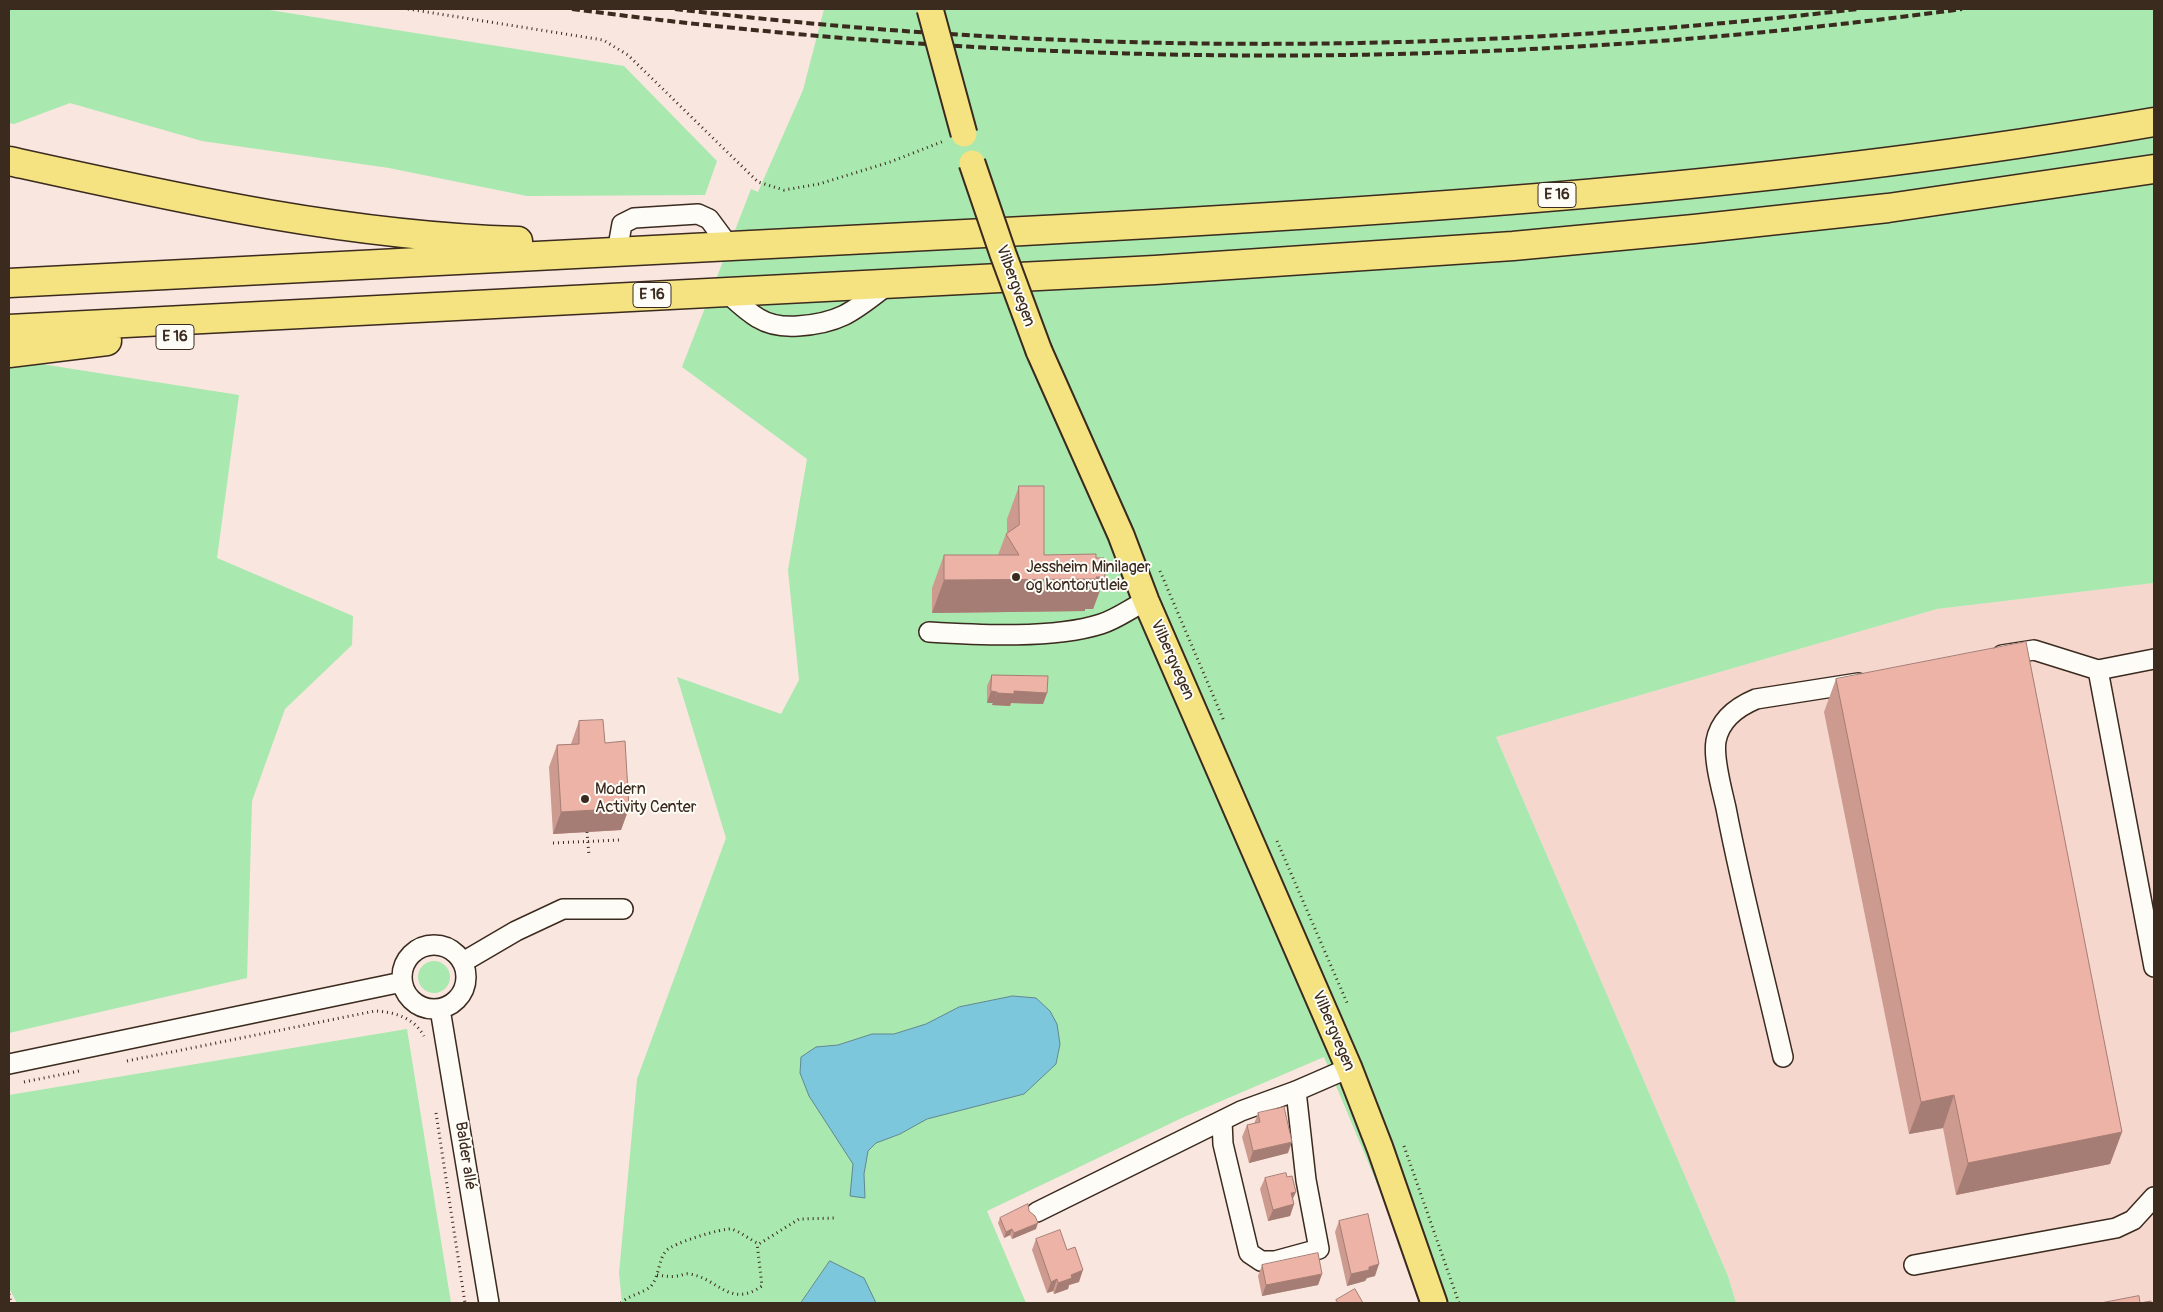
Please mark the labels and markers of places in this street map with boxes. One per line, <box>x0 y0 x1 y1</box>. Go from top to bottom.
place label: Jessheim Minilager og kontorutleie <box>1026 558 1150 596</box>
marker: Jessheim Minilager og kontorutleie <box>1010 571 1022 583</box>
place label: Modern Activity Center <box>595 780 696 818</box>
marker: Modern Activity Center <box>579 793 591 805</box>

